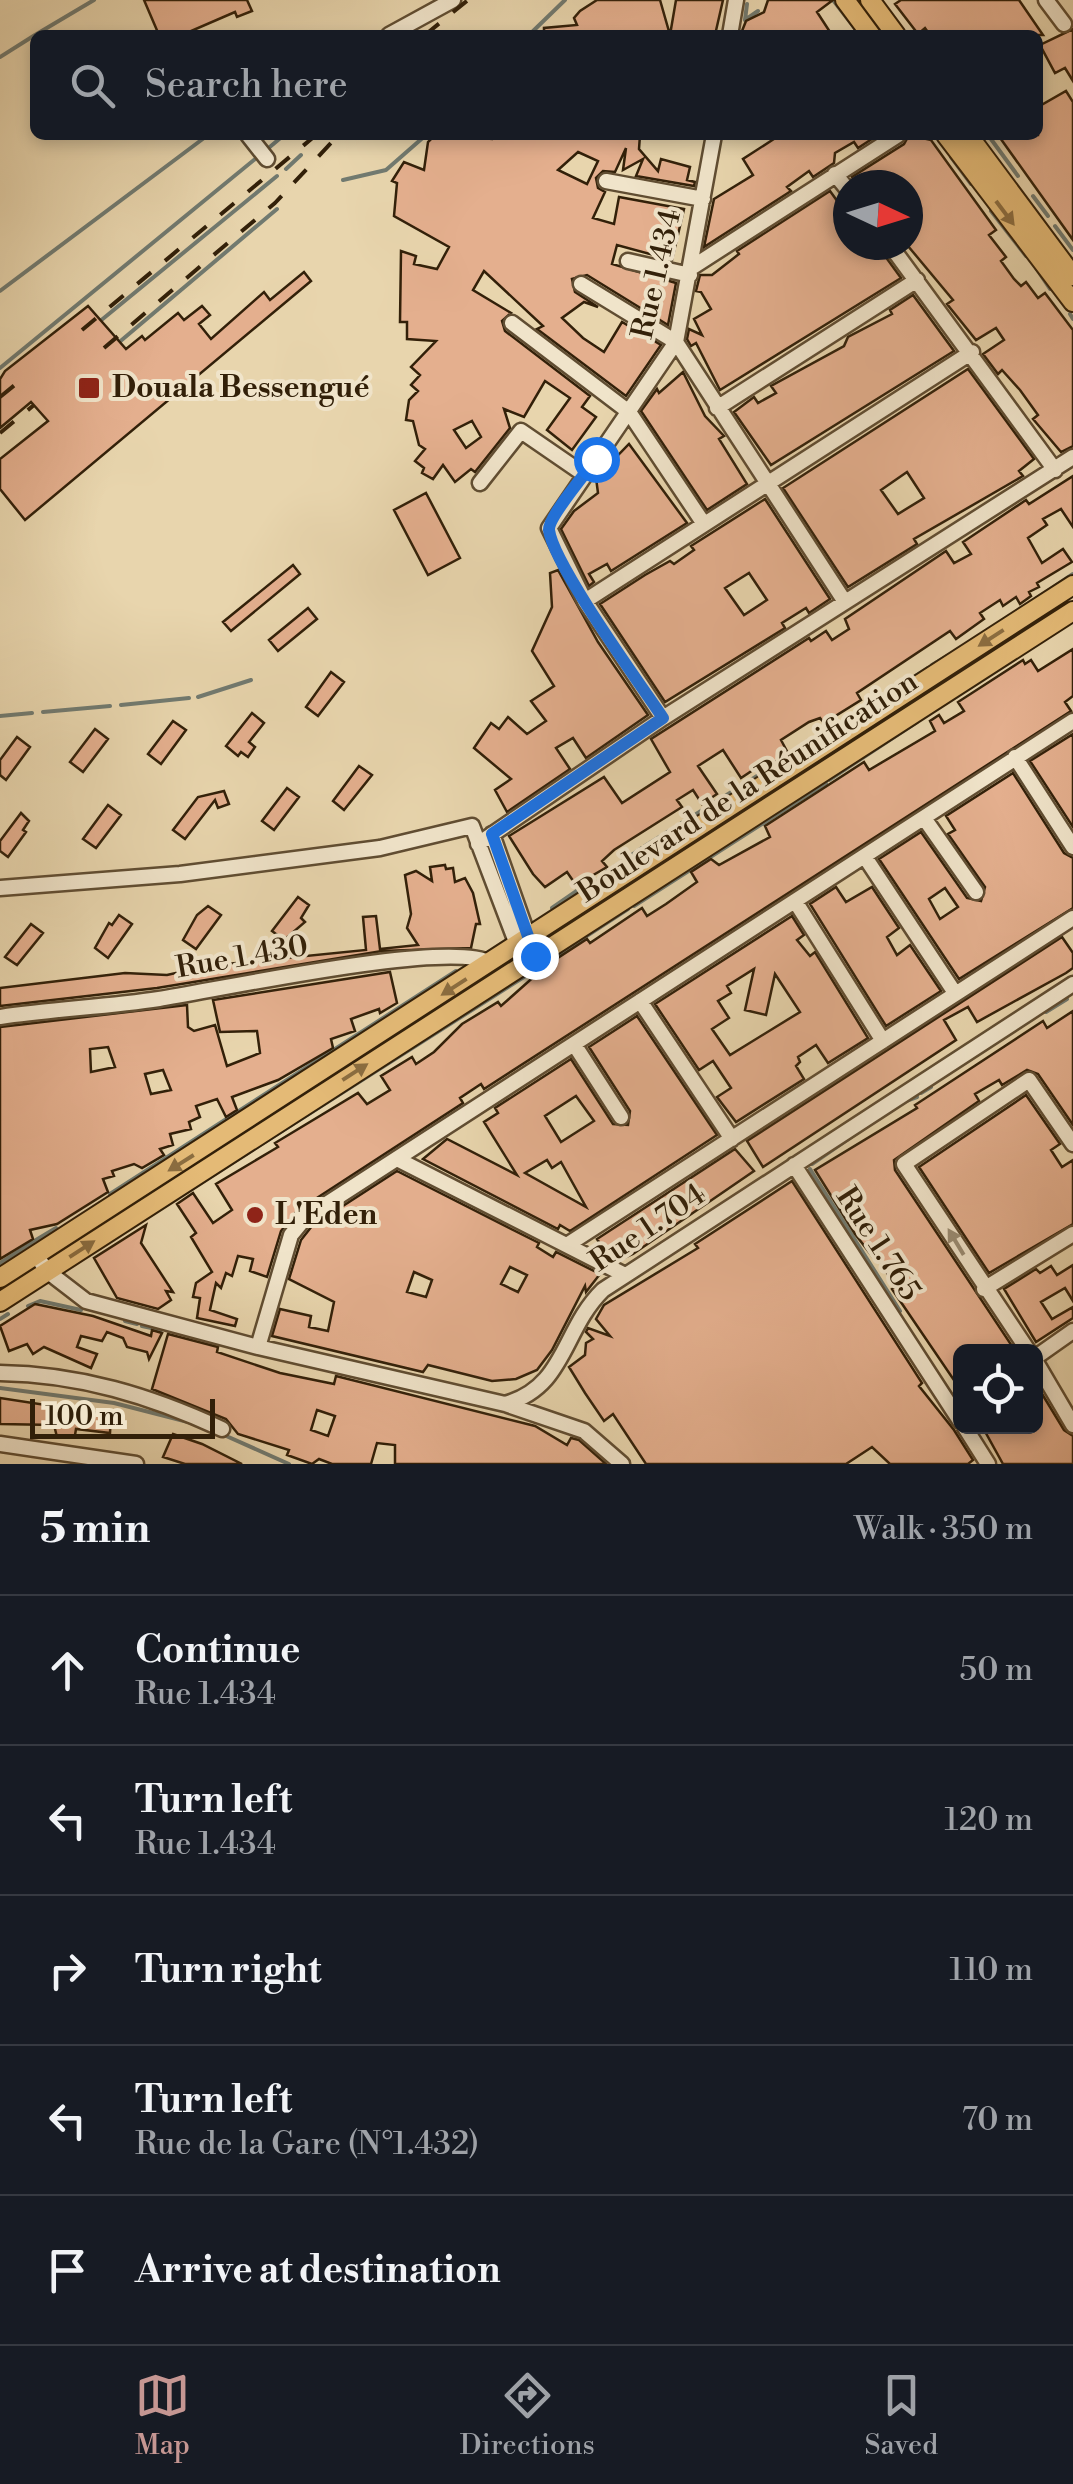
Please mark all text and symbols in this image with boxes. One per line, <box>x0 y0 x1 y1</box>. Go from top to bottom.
search box <box>30 30 1043 140</box>
icon: search <box>65 58 120 113</box>
text: Search here <box>145 62 348 109</box>
north arrow <box>833 170 923 260</box>
one-way arrow <box>994 199 1015 225</box>
street label: Rue 1.434 <box>624 205 690 343</box>
place label: Douala Bessengué <box>112 369 370 407</box>
marker: Douala Bessengué <box>76 375 102 401</box>
route start <box>574 437 620 483</box>
one-way arrow <box>977 629 1005 647</box>
street label: Boulevard de la Réunification <box>570 663 925 912</box>
street label: Rue 1.430 <box>173 927 311 987</box>
route end <box>513 934 559 980</box>
one-way arrow <box>441 977 468 995</box>
one-way arrow <box>341 1064 368 1082</box>
one-way arrow <box>167 1153 195 1171</box>
street label: Rue 1.704 <box>583 1175 713 1281</box>
street label: Rue 1.765 <box>827 1180 929 1308</box>
place label: L'Eden <box>275 1196 378 1234</box>
marker: L'Eden <box>244 1204 266 1226</box>
one-way arrow <box>948 1228 965 1256</box>
one-way arrow <box>68 1240 95 1258</box>
map controls <box>953 1344 1043 1434</box>
button: locate <box>953 1344 1043 1434</box>
scale bar <box>30 1394 215 1438</box>
text: 100 m <box>45 1399 124 1434</box>
text: 5 min <box>40 1503 150 1556</box>
text: Walk · 350 m <box>854 1509 1033 1549</box>
text: Continue <box>135 1627 300 1674</box>
icon: ahead <box>40 1643 95 1698</box>
text: 50 m <box>960 1650 1033 1690</box>
text: Rue 1.434 <box>135 1674 276 1714</box>
text: Turn left <box>135 1777 292 1824</box>
icon: left <box>40 1793 95 1848</box>
text: 120 m <box>944 1800 1033 1840</box>
text: Rue 1.434 <box>135 1824 276 1864</box>
icon: right <box>40 1943 95 1998</box>
text: Turn right <box>135 1947 321 1994</box>
text: 110 m <box>950 1950 1033 1990</box>
text: Turn left <box>135 2077 292 2124</box>
icon: left <box>40 2093 95 2148</box>
text: 70 m <box>962 2100 1033 2140</box>
text: Rue de la Gare (N°1.432) <box>135 2124 479 2164</box>
icon: arrive <box>40 2243 95 2298</box>
text: Arrive at destination <box>135 2247 501 2294</box>
tab: Map <box>135 2368 190 2463</box>
tab: Directions <box>460 2368 595 2463</box>
tab: Saved <box>865 2368 938 2463</box>

